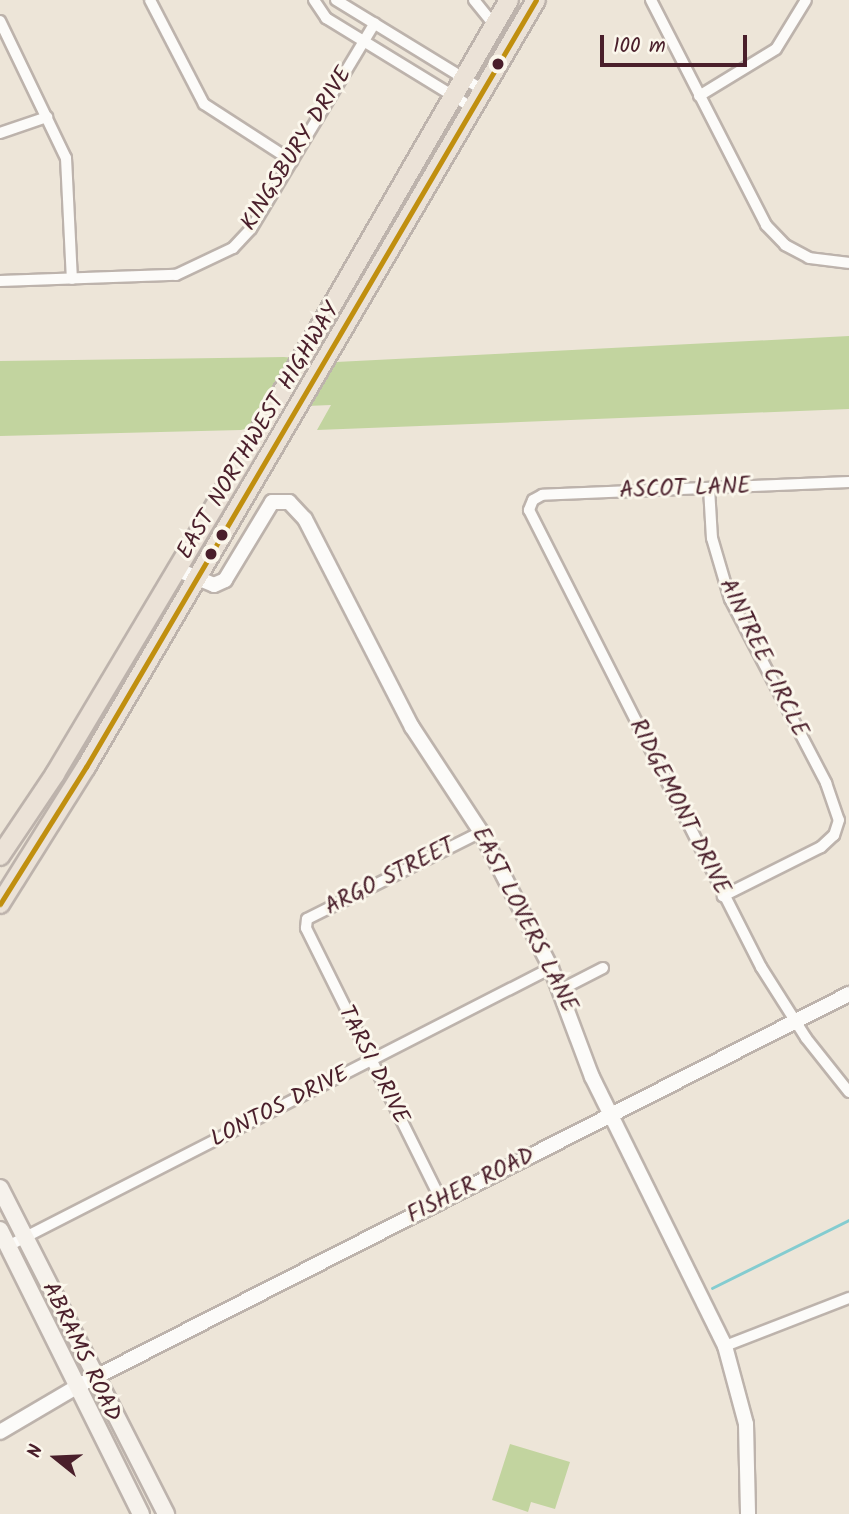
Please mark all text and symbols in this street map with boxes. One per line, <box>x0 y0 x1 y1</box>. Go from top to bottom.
scale bar <box>604 21 751 65</box>
text: 100 m <box>613 30 666 63</box>
unlabelled marker <box>491 57 505 71</box>
street label: KINGSBURY DRIVE <box>236 62 358 236</box>
street label: EAST NORTHWEST HIGHWAY <box>171 298 347 564</box>
street label: ASCOT LANE <box>619 473 751 505</box>
unlabelled marker <box>215 528 229 542</box>
unlabelled marker <box>204 547 218 561</box>
street label: AINTREE CIRCLE <box>713 574 813 742</box>
street label: RIDGEMONT DRIVE <box>623 715 735 899</box>
street label: EAST LOVERS LANE <box>465 823 583 1017</box>
street label: ARGO STREET <box>320 832 460 922</box>
street label: TARSI DRIVE <box>331 1001 415 1129</box>
street label: LONTOS DRIVE <box>206 1060 354 1154</box>
street label: FISHER ROAD <box>403 1142 539 1230</box>
street label: ABRAMS ROAD <box>35 1278 127 1426</box>
north arrow <box>21 1423 91 1493</box>
text: N <box>20 1441 52 1462</box>

